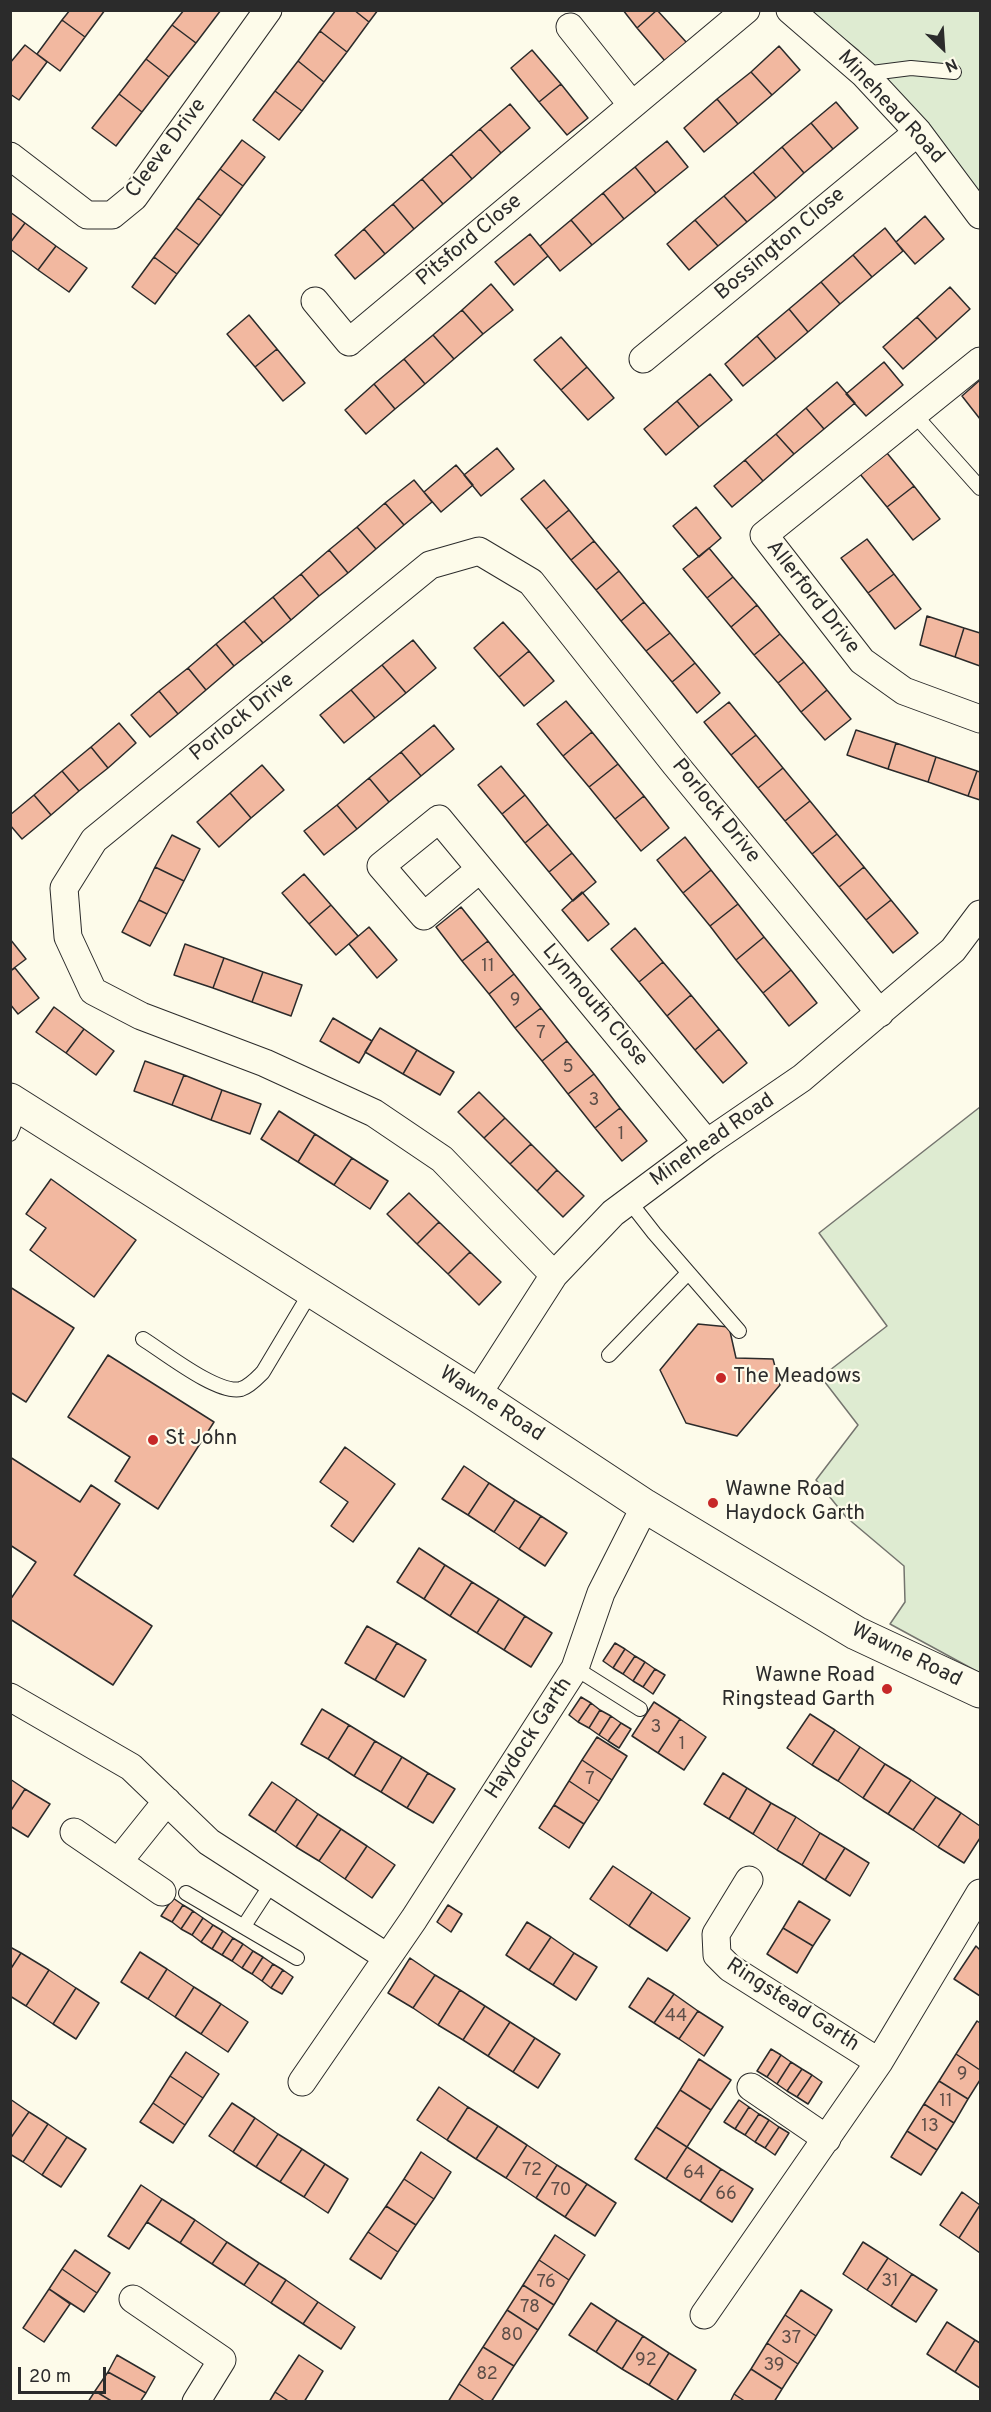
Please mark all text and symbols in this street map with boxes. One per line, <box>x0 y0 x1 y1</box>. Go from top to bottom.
north arrow <box>913 18 973 78</box>
street label: Minehead Road <box>831 46 949 170</box>
text: N <box>941 53 960 76</box>
street label: Cleeve Drive <box>121 94 213 204</box>
street label: Bossington Close <box>711 183 851 307</box>
street label: Pitsford Close <box>412 190 528 292</box>
street label: Allerford Drive <box>760 536 864 660</box>
street label: Porlock Drive <box>186 668 300 768</box>
street label: Porlock Drive <box>665 755 765 869</box>
street label: Lynmouth Close <box>536 940 652 1072</box>
house number: 11 <box>481 956 495 978</box>
house number: 9 <box>510 990 520 1012</box>
house number: 7 <box>536 1023 546 1045</box>
house number: 5 <box>562 1057 574 1079</box>
street label: Minehead Road <box>646 1089 780 1193</box>
house number: 3 <box>589 1090 599 1112</box>
house number: 1 <box>618 1124 624 1146</box>
street label: Wawne Road <box>434 1362 548 1448</box>
place label: The Meadows <box>733 1365 861 1391</box>
marker: The Meadows <box>714 1371 728 1385</box>
place label: St John <box>165 1427 237 1453</box>
marker: St John <box>146 1433 160 1447</box>
place label: Wawne Road Haydock Garth <box>725 1478 865 1528</box>
marker: Wawne Road Haydock Garth <box>706 1496 720 1510</box>
street label: Wawne Road <box>847 1618 965 1694</box>
place label: Wawne Road Ringstead Garth <box>721 1664 875 1714</box>
street label: Haydock Garth <box>481 1673 579 1805</box>
marker: Wawne Road Ringstead Garth <box>880 1682 894 1696</box>
house number: 3 <box>651 1717 661 1739</box>
house number: 1 <box>679 1734 685 1756</box>
house number: 7 <box>585 1769 595 1791</box>
street label: Ringstead Garth <box>721 1954 863 2058</box>
house number: 44 <box>665 2006 687 2028</box>
house number: 9 <box>957 2064 967 2086</box>
house number: 11 <box>939 2091 953 2113</box>
house number: 13 <box>921 2116 939 2138</box>
house number: 72 <box>522 2160 542 2182</box>
house number: 64 <box>683 2163 705 2185</box>
house number: 70 <box>551 2180 571 2202</box>
house number: 66 <box>715 2184 737 2206</box>
house number: 31 <box>881 2271 899 2293</box>
house number: 76 <box>536 2272 556 2294</box>
house number: 78 <box>520 2297 540 2319</box>
house number: 80 <box>501 2325 523 2347</box>
house number: 37 <box>781 2328 801 2350</box>
house number: 92 <box>635 2350 657 2372</box>
scale bar <box>21 2355 110 2393</box>
house number: 39 <box>763 2355 785 2377</box>
house number: 82 <box>476 2364 498 2386</box>
text: 20 m <box>29 2366 71 2389</box>

